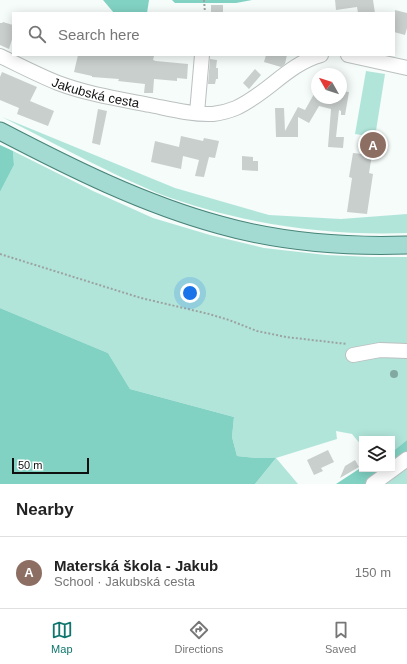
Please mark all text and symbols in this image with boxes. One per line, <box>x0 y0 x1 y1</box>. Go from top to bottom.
search box <box>12 12 395 56</box>
icon: search <box>26 23 48 45</box>
text: Search here <box>58 26 140 43</box>
north arrow <box>311 68 347 104</box>
street label: Jakubská cesta <box>50 74 141 110</box>
pin: A <box>360 130 386 160</box>
your location <box>180 283 200 303</box>
map controls <box>359 436 395 472</box>
button: layers <box>359 436 395 472</box>
scale bar <box>12 456 89 475</box>
text: 50 m <box>18 459 42 471</box>
text: Nearby <box>16 500 74 519</box>
text: Materská škola - Jakub <box>54 557 218 574</box>
text: A <box>24 565 34 580</box>
text: 150 m <box>355 565 391 580</box>
text: School · Jakubská cesta <box>54 574 195 589</box>
tab: Map <box>51 619 73 655</box>
tab: Directions <box>174 619 223 655</box>
tab: Saved <box>325 619 356 655</box>

